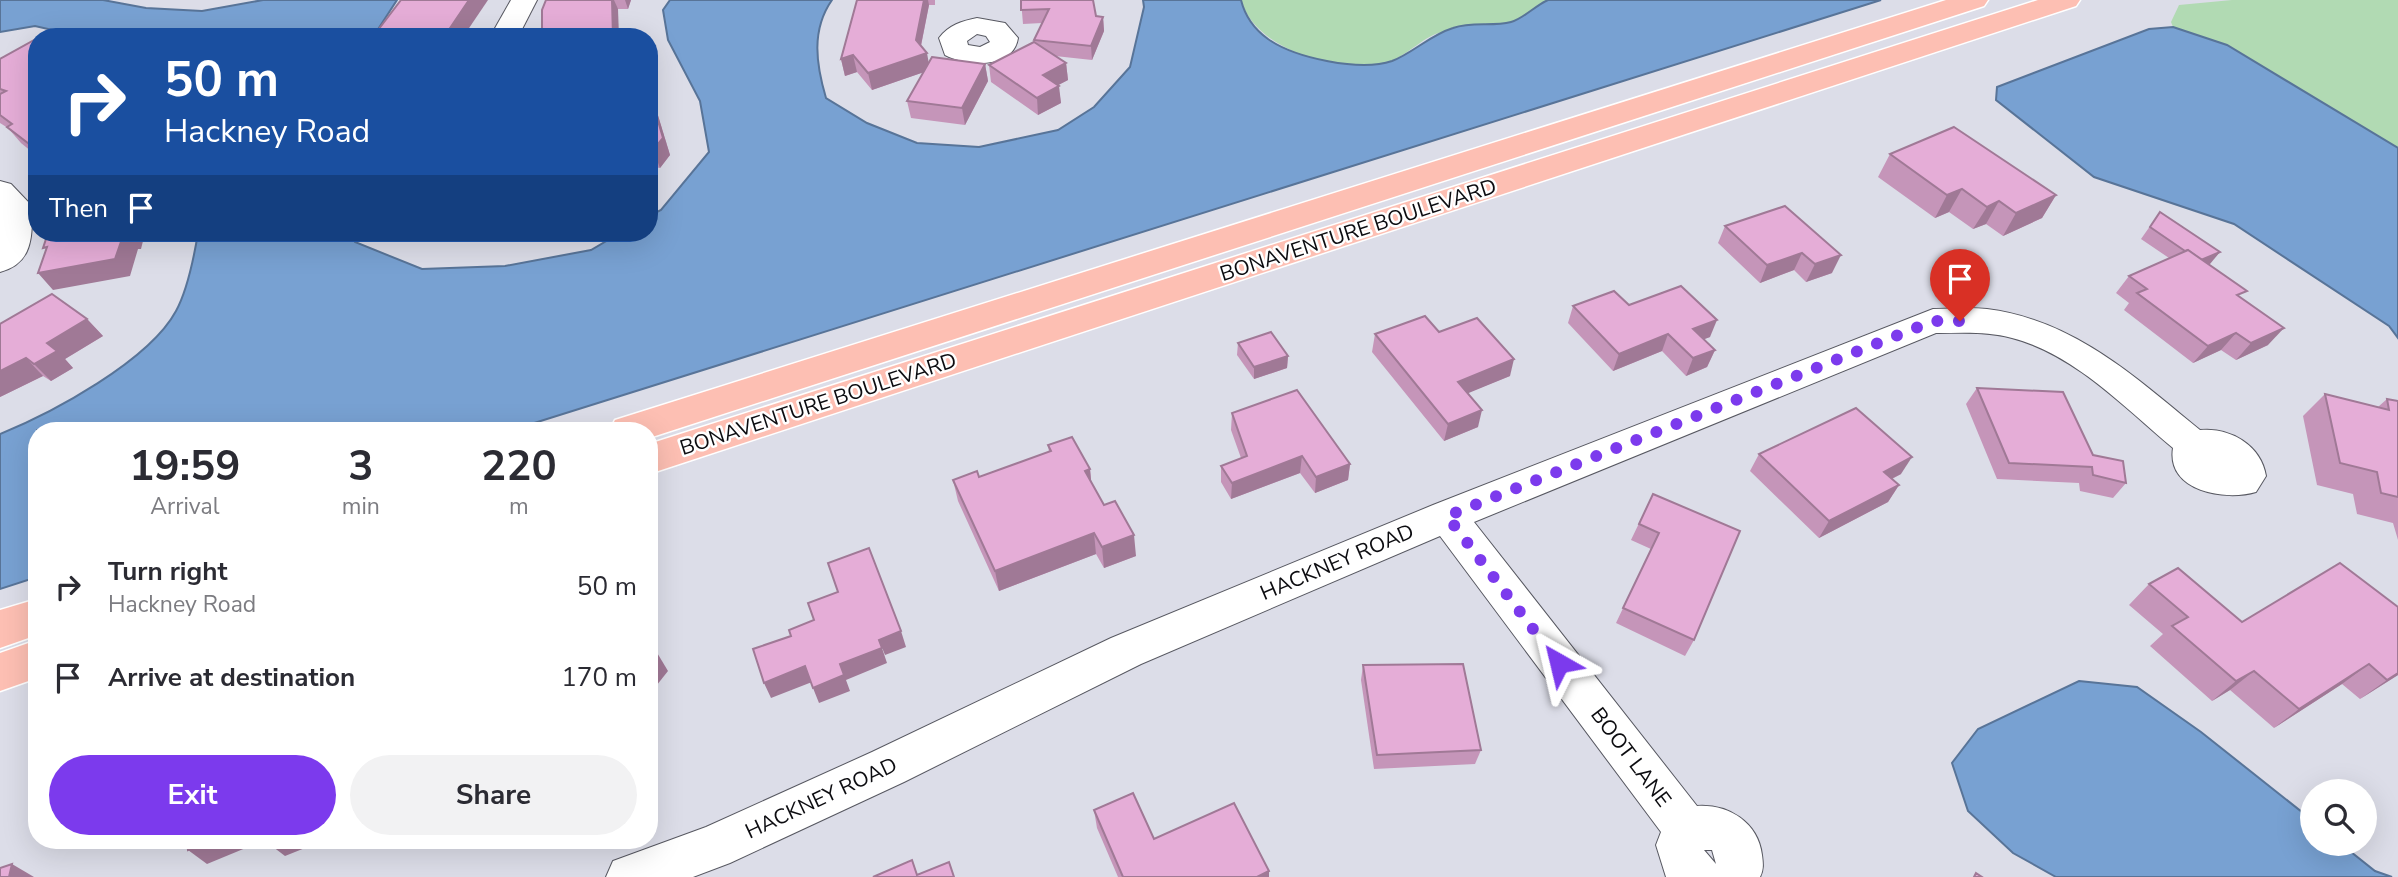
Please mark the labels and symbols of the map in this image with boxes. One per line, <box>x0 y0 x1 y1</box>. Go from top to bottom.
street label: BONAVENTURE BOULEVARD <box>1216 172 1500 288</box>
pin <box>1930 249 1990 321</box>
street label: BONAVENTURE BOULEVARD <box>676 346 960 462</box>
street label: HACKNEY ROAD <box>1256 517 1418 607</box>
position arrow <box>1522 626 1596 700</box>
street label: BOOT LANE <box>1584 702 1678 812</box>
street label: HACKNEY ROAD <box>741 751 901 845</box>

